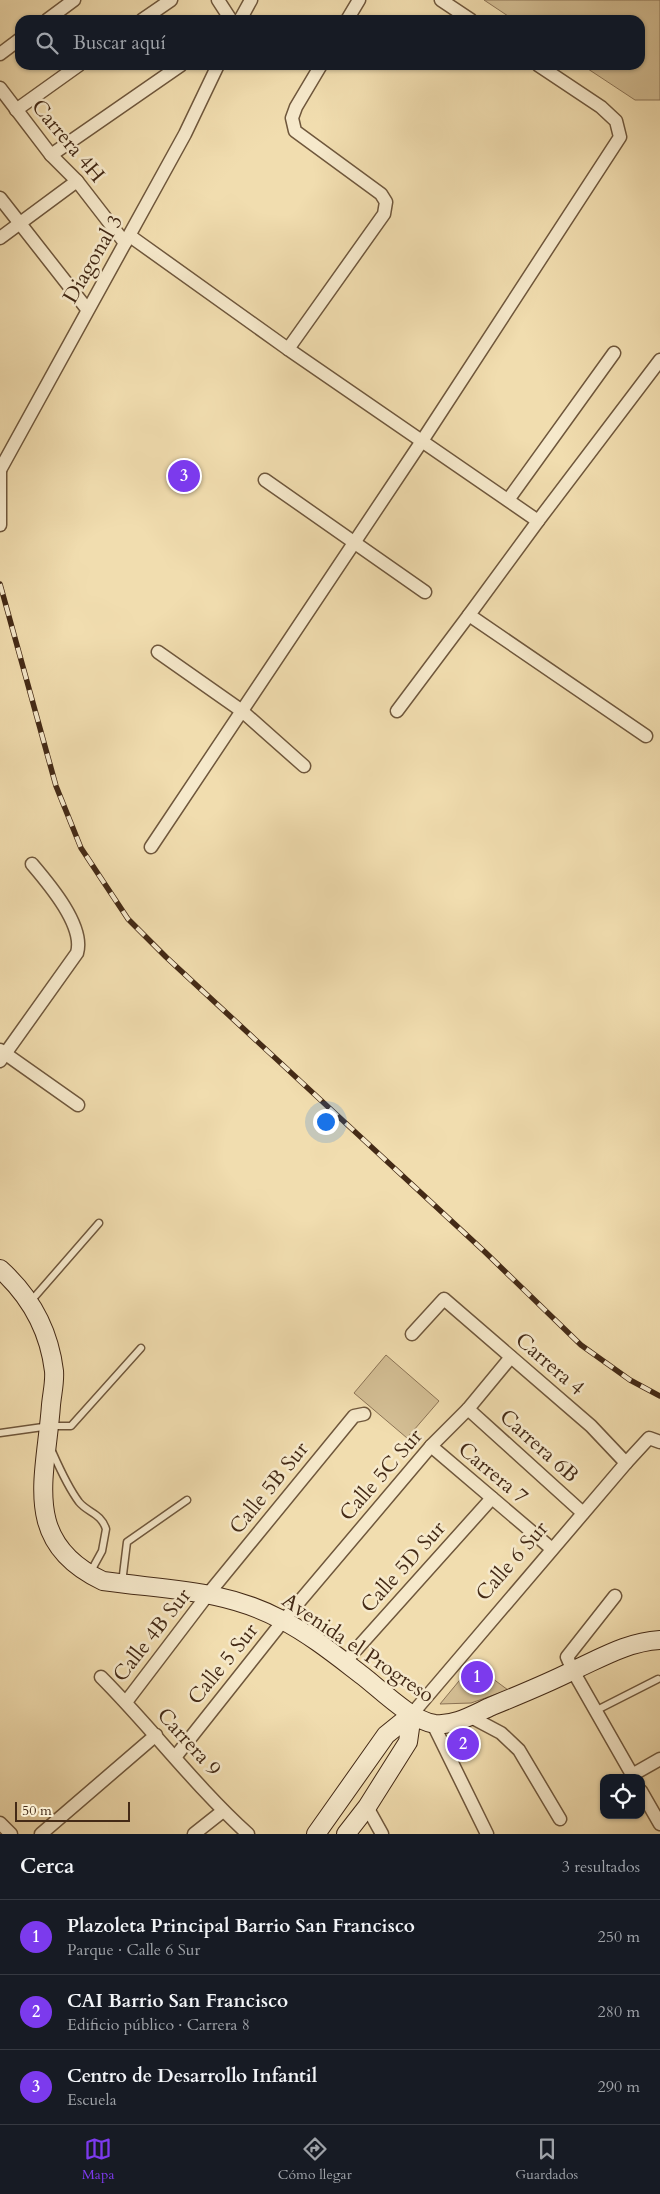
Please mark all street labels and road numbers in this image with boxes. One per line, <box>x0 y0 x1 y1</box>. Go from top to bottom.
street label: Carrera 4H <box>25 93 111 189</box>
street label: Diagonal 3 <box>56 209 130 309</box>
street label: Carrera 4 <box>509 1326 591 1402</box>
street label: Carrera 6B <box>493 1403 585 1489</box>
street label: Calle 5C Sur <box>333 1423 429 1527</box>
street label: Calle 5B Sur <box>223 1435 316 1540</box>
street label: Carrera 7 <box>452 1435 534 1511</box>
street label: Calle 5D Sur <box>354 1515 452 1619</box>
street label: Calle 6 Sur <box>469 1515 555 1607</box>
street label: Calle 4B Sur <box>106 1582 198 1688</box>
street label: Avenida el Progreso <box>276 1586 440 1710</box>
street label: Calle 5 Sur <box>181 1617 265 1711</box>
street label: Carrera 9 <box>150 1701 228 1783</box>

